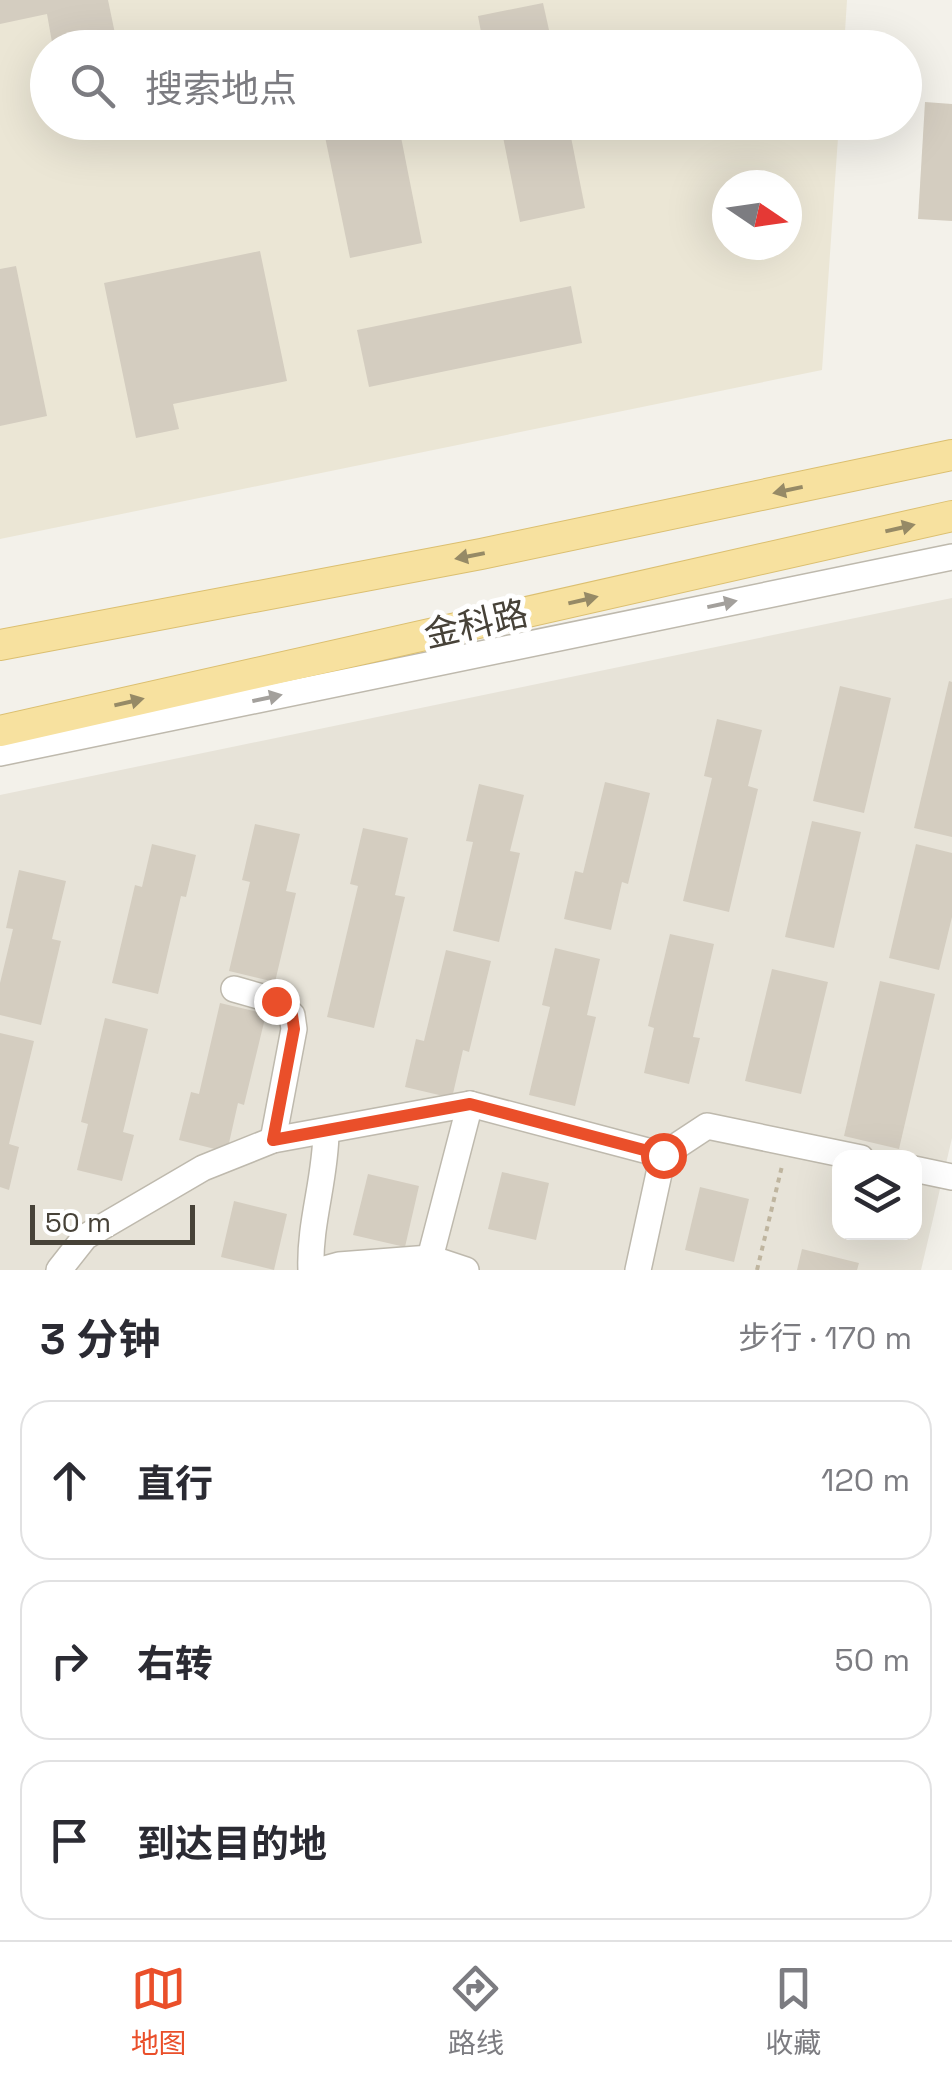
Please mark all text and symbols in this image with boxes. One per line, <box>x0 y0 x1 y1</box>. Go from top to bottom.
search box <box>30 30 922 140</box>
icon: search <box>65 58 120 113</box>
text: 搜索地点 <box>145 65 297 113</box>
north arrow <box>712 170 802 260</box>
one-way arrow <box>772 482 803 498</box>
one-way arrow <box>885 520 916 535</box>
one-way arrow <box>454 549 485 564</box>
street label: 金科路 <box>420 591 532 657</box>
one-way arrow <box>568 592 599 607</box>
one-way arrow <box>707 596 738 612</box>
one-way arrow <box>252 689 283 705</box>
one-way arrow <box>114 694 145 709</box>
route end <box>254 979 300 1025</box>
route start <box>641 1133 687 1179</box>
map controls <box>832 1150 922 1240</box>
button: layers <box>832 1150 922 1240</box>
scale bar <box>30 1200 195 1244</box>
text: 50 m <box>45 1204 111 1240</box>
text: 3 分钟 <box>40 1313 160 1366</box>
text: 步行 · 170 m <box>738 1318 912 1358</box>
icon: ahead <box>42 1453 97 1508</box>
text: 直行 <box>137 1460 213 1508</box>
text: 120 m <box>821 1460 910 1500</box>
icon: right <box>42 1633 97 1688</box>
text: 右转 <box>137 1640 213 1688</box>
text: 50 m <box>835 1640 910 1680</box>
icon: arrive <box>42 1813 97 1868</box>
text: 到达目的地 <box>137 1820 327 1868</box>
tab: 地图 <box>131 1961 187 2061</box>
tab: 路线 <box>448 1961 504 2061</box>
tab: 收藏 <box>765 1961 821 2061</box>

